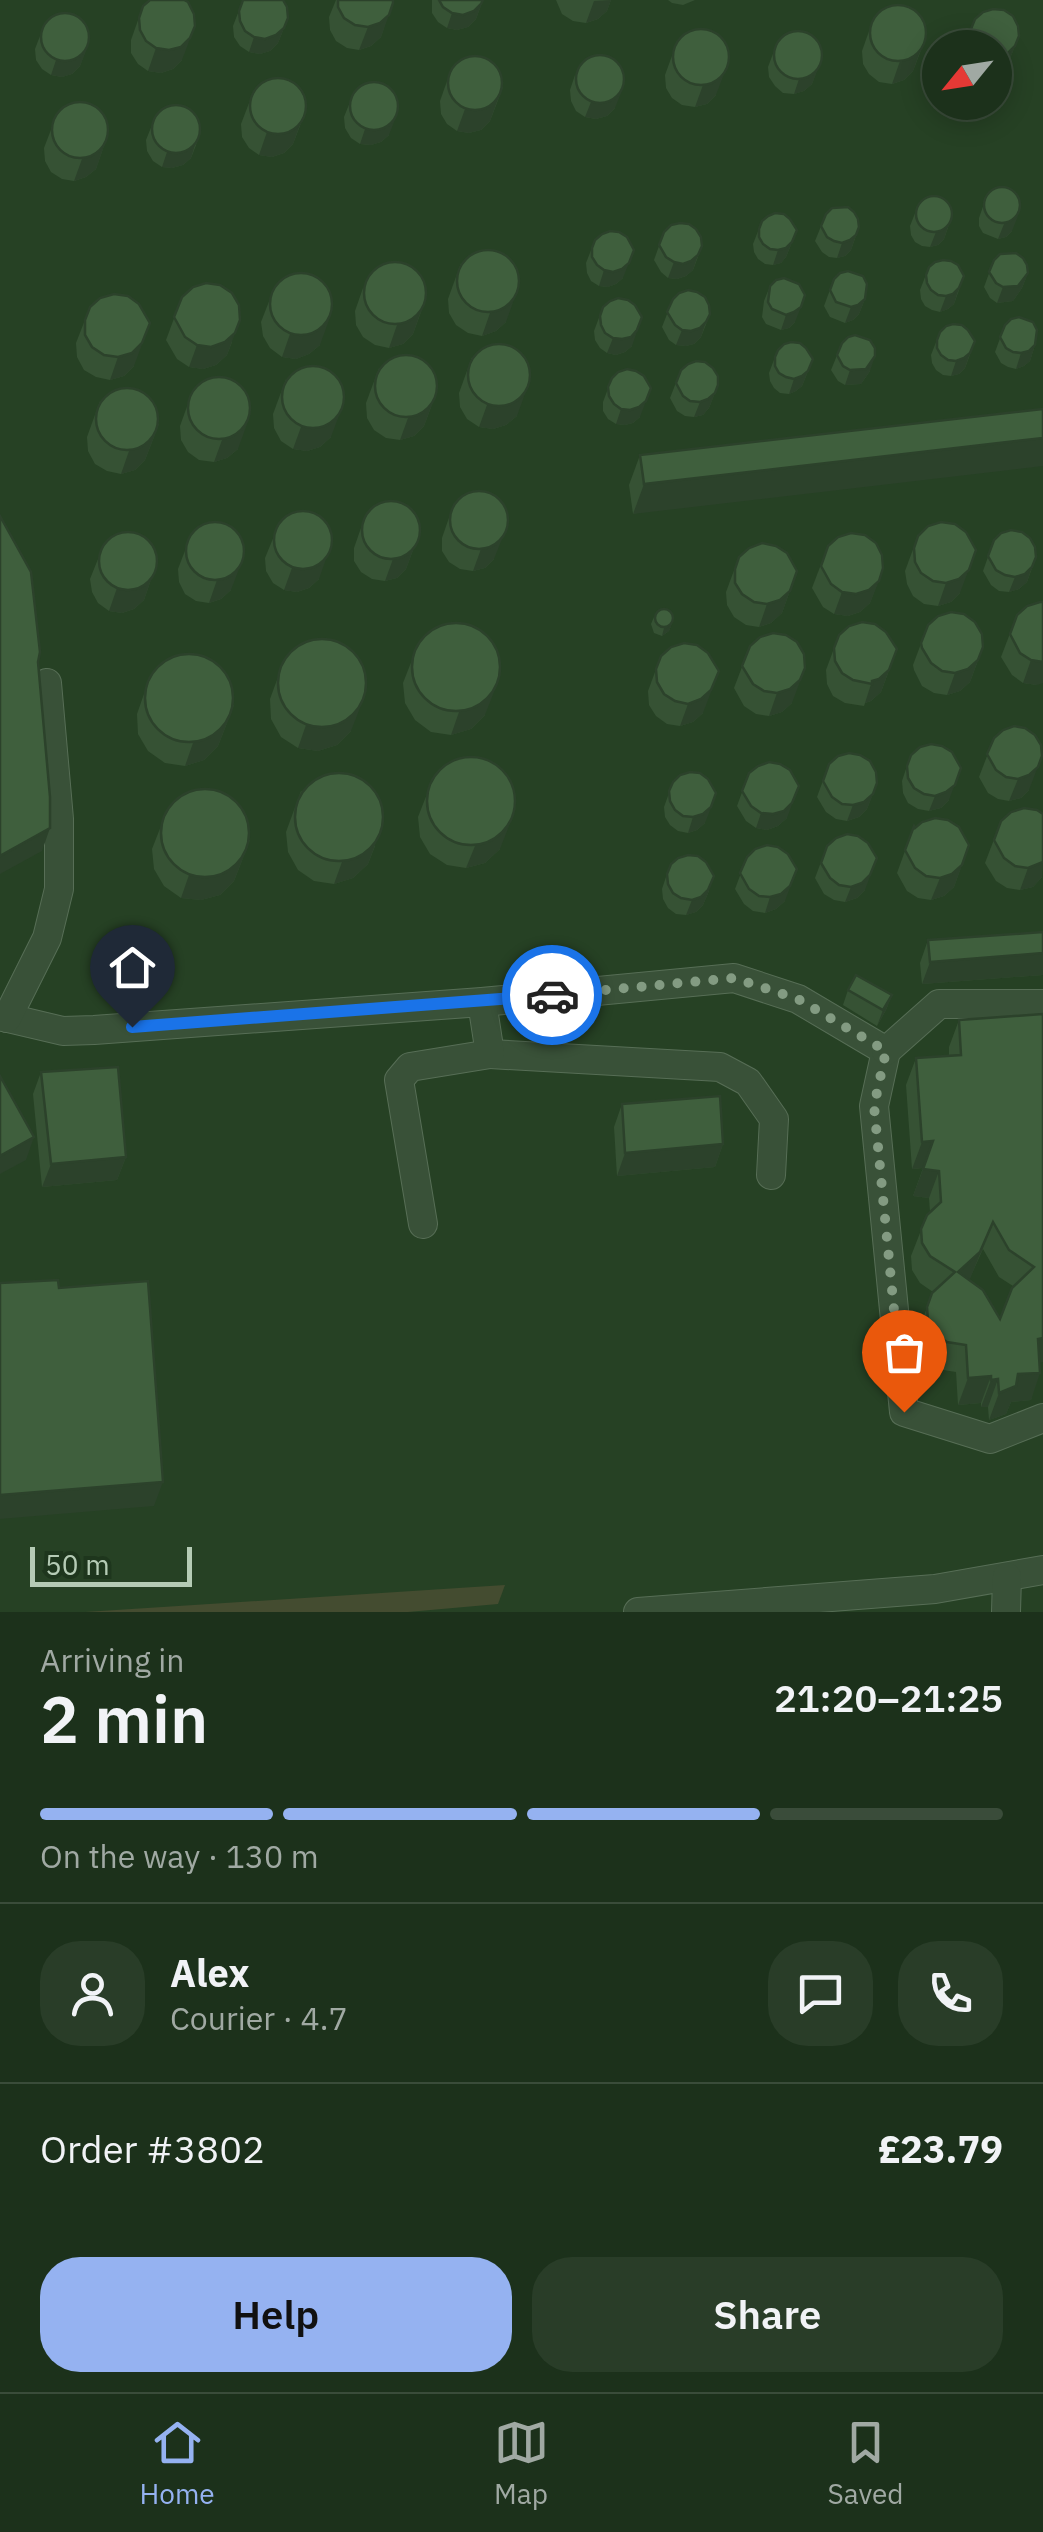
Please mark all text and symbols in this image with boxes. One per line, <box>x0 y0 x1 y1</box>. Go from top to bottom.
north arrow <box>922 30 1012 120</box>
map controls <box>922 30 1012 120</box>
pin <box>90 925 175 1028</box>
icon: home <box>105 940 160 995</box>
courier <box>502 945 602 1045</box>
icon: car <box>525 968 580 1023</box>
pin <box>862 1310 947 1413</box>
icon: bag <box>877 1325 932 1380</box>
scale bar <box>30 1542 192 1586</box>
text: 50 m <box>45 1546 110 1583</box>
text: Arriving in <box>40 1639 185 1681</box>
text: 21:20–21:25 <box>774 1673 1003 1722</box>
text: 2 min <box>40 1676 208 1761</box>
text: On the way · 130 m <box>40 1835 319 1877</box>
button: person <box>40 1941 145 2046</box>
button: chat <box>768 1941 873 2046</box>
button: phone <box>898 1941 1003 2046</box>
text: Alex <box>170 1948 250 1997</box>
text: Courier · 4.7 <box>170 1997 348 2039</box>
text: Order #3802 <box>40 2124 265 2173</box>
text: £23.79 <box>878 2124 1003 2173</box>
button: Help <box>40 2257 512 2372</box>
button: Share <box>532 2257 1003 2372</box>
tab: Home <box>139 2415 215 2512</box>
tab: Map <box>494 2415 549 2512</box>
tab: Saved <box>827 2415 904 2512</box>

